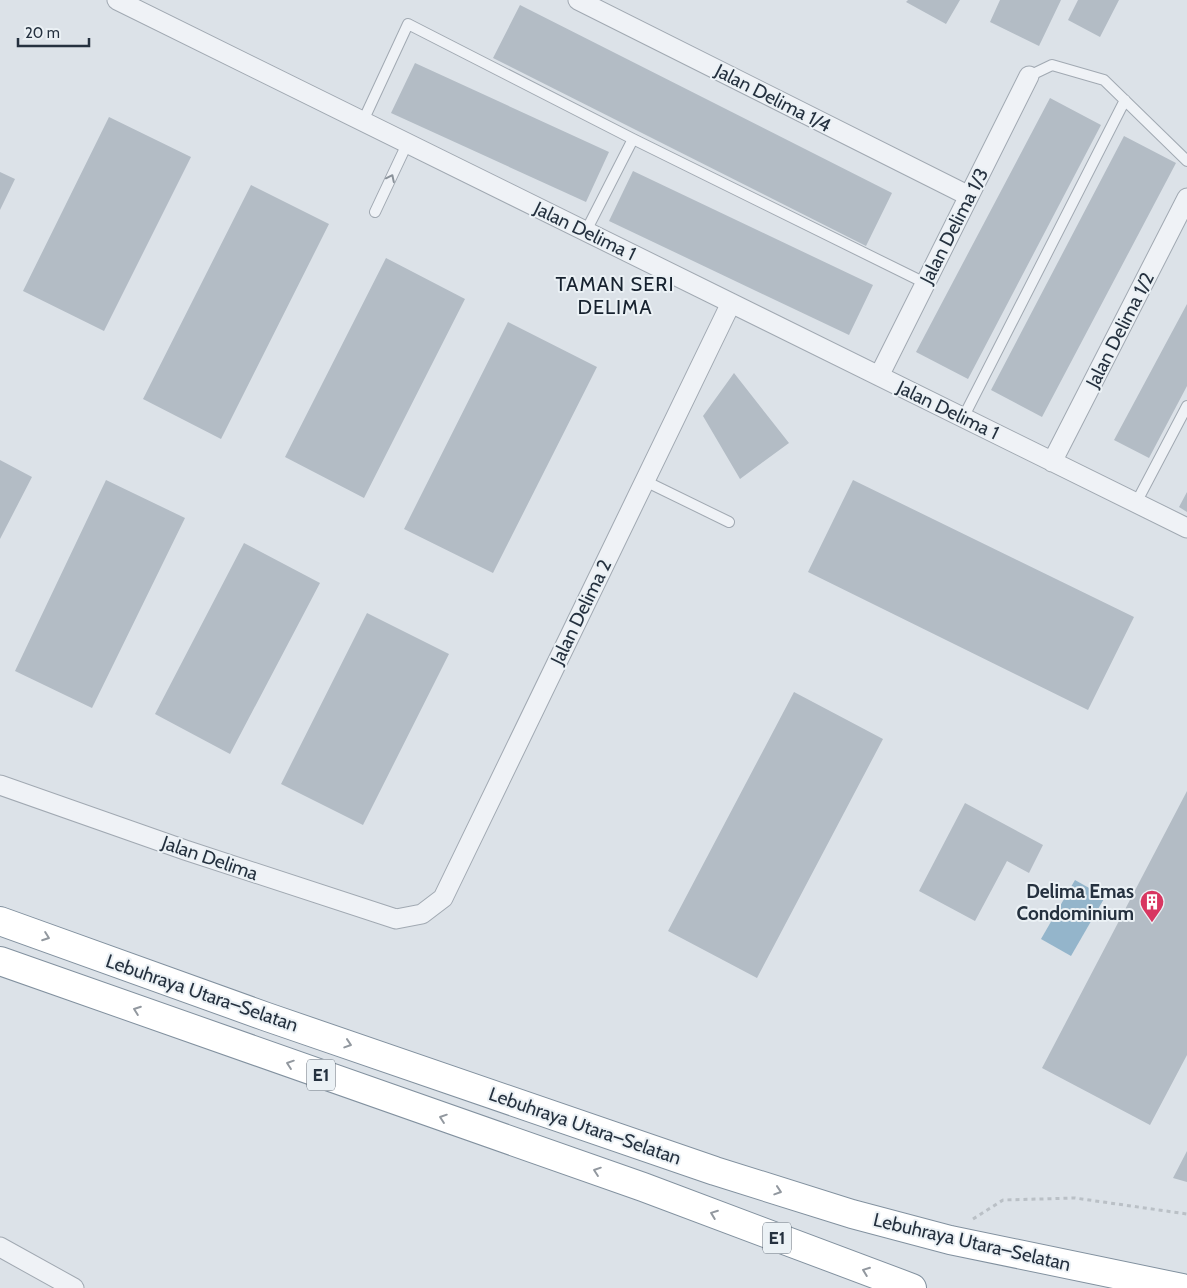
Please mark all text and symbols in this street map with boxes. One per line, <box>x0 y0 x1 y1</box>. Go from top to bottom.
scale bar <box>18 15 89 47</box>
text: 20 m <box>25 24 60 42</box>
street label: Jalan Delima 1/4 <box>710 59 835 137</box>
street label: Jalan Delima 1/3 <box>914 164 993 289</box>
one-way arrow <box>385 174 395 183</box>
street label: Jalan Delima 1 <box>529 196 640 266</box>
street label: Jalan Delima 1/2 <box>1081 268 1159 392</box>
district label: TAMAN SERI DELIMA <box>556 272 674 319</box>
street label: Jalan Delima 1 <box>892 375 1003 445</box>
street label: Jalan Delima 2 <box>545 556 616 669</box>
street label: Jalan Delima <box>158 831 261 885</box>
place label: Delima Emas Condominium <box>1017 880 1134 925</box>
building icon: Delima Emas Condominium <box>1139 889 1165 923</box>
one-way arrow <box>41 931 50 941</box>
street label: Lebuhraya Utara–Selatan <box>103 949 301 1037</box>
one-way arrow <box>133 1006 141 1016</box>
one-way arrow <box>343 1038 351 1048</box>
one-way arrow <box>286 1060 295 1070</box>
road number: E1 <box>307 1060 335 1090</box>
street label: Lebuhraya Utara–Selatan <box>486 1082 684 1170</box>
one-way arrow <box>440 1113 448 1123</box>
one-way arrow <box>593 1167 602 1177</box>
one-way arrow <box>773 1185 781 1195</box>
street label: Lebuhraya Utara–Selatan <box>871 1208 1073 1276</box>
one-way arrow <box>710 1210 719 1220</box>
road number: E1 <box>763 1222 791 1254</box>
one-way arrow <box>862 1267 871 1277</box>

